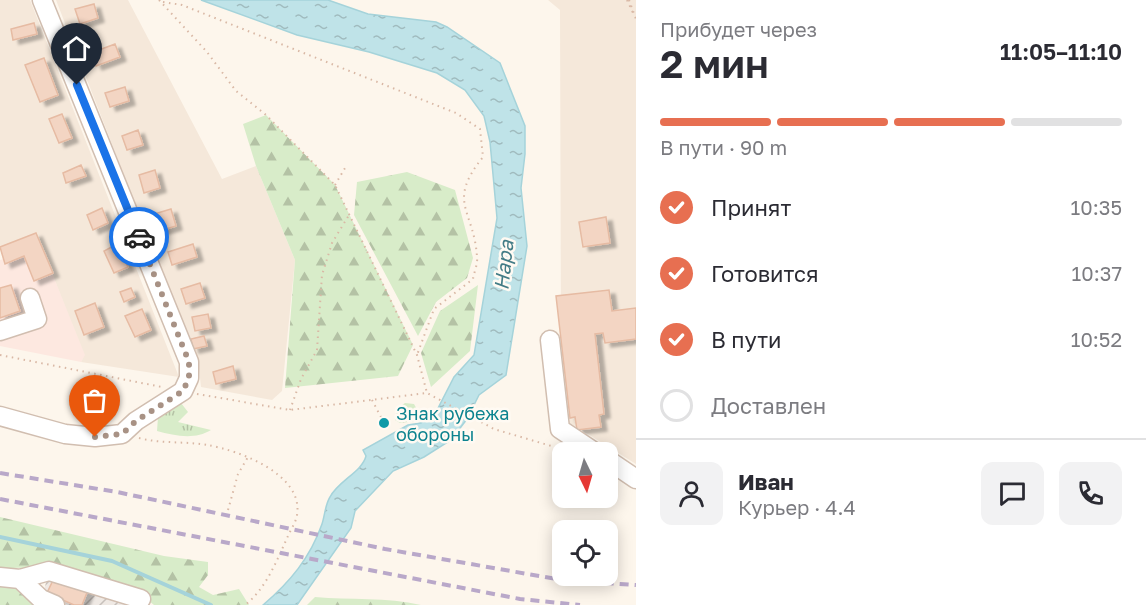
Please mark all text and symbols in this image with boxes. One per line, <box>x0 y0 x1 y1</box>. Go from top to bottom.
text: Прибудет через <box>660 17 817 41</box>
pin <box>51 23 102 85</box>
icon: home <box>60 32 93 65</box>
text: 11:05–11:10 <box>1000 38 1122 65</box>
text: 2 мин <box>660 40 769 87</box>
text: В пути · 90 m <box>660 135 787 159</box>
icon: check <box>660 191 693 224</box>
text: Принят <box>711 194 791 221</box>
text: 10:35 <box>1071 195 1122 219</box>
courier <box>109 207 169 267</box>
icon: car <box>123 221 156 254</box>
water label: Нара <box>488 238 518 291</box>
icon: check <box>660 257 693 290</box>
text: Готовится <box>711 260 819 287</box>
text: 10:37 <box>1072 261 1122 285</box>
icon: check <box>660 323 693 356</box>
text: В пути <box>711 326 781 353</box>
text: 10:52 <box>1071 327 1122 351</box>
pin <box>69 375 120 437</box>
icon: bag <box>78 384 111 417</box>
text: Доставлен <box>711 392 826 419</box>
place label: Знак рубежа обороны <box>396 402 510 445</box>
marker: Знак рубежа обороны <box>377 416 391 430</box>
north arrow <box>552 442 618 508</box>
map controls <box>552 442 618 586</box>
button: person <box>660 462 723 525</box>
button: chat <box>981 462 1044 525</box>
button: phone <box>1059 462 1122 525</box>
text: Иван <box>738 468 794 495</box>
text: Курьер · 4.4 <box>738 495 856 519</box>
button: locate <box>552 520 618 586</box>

